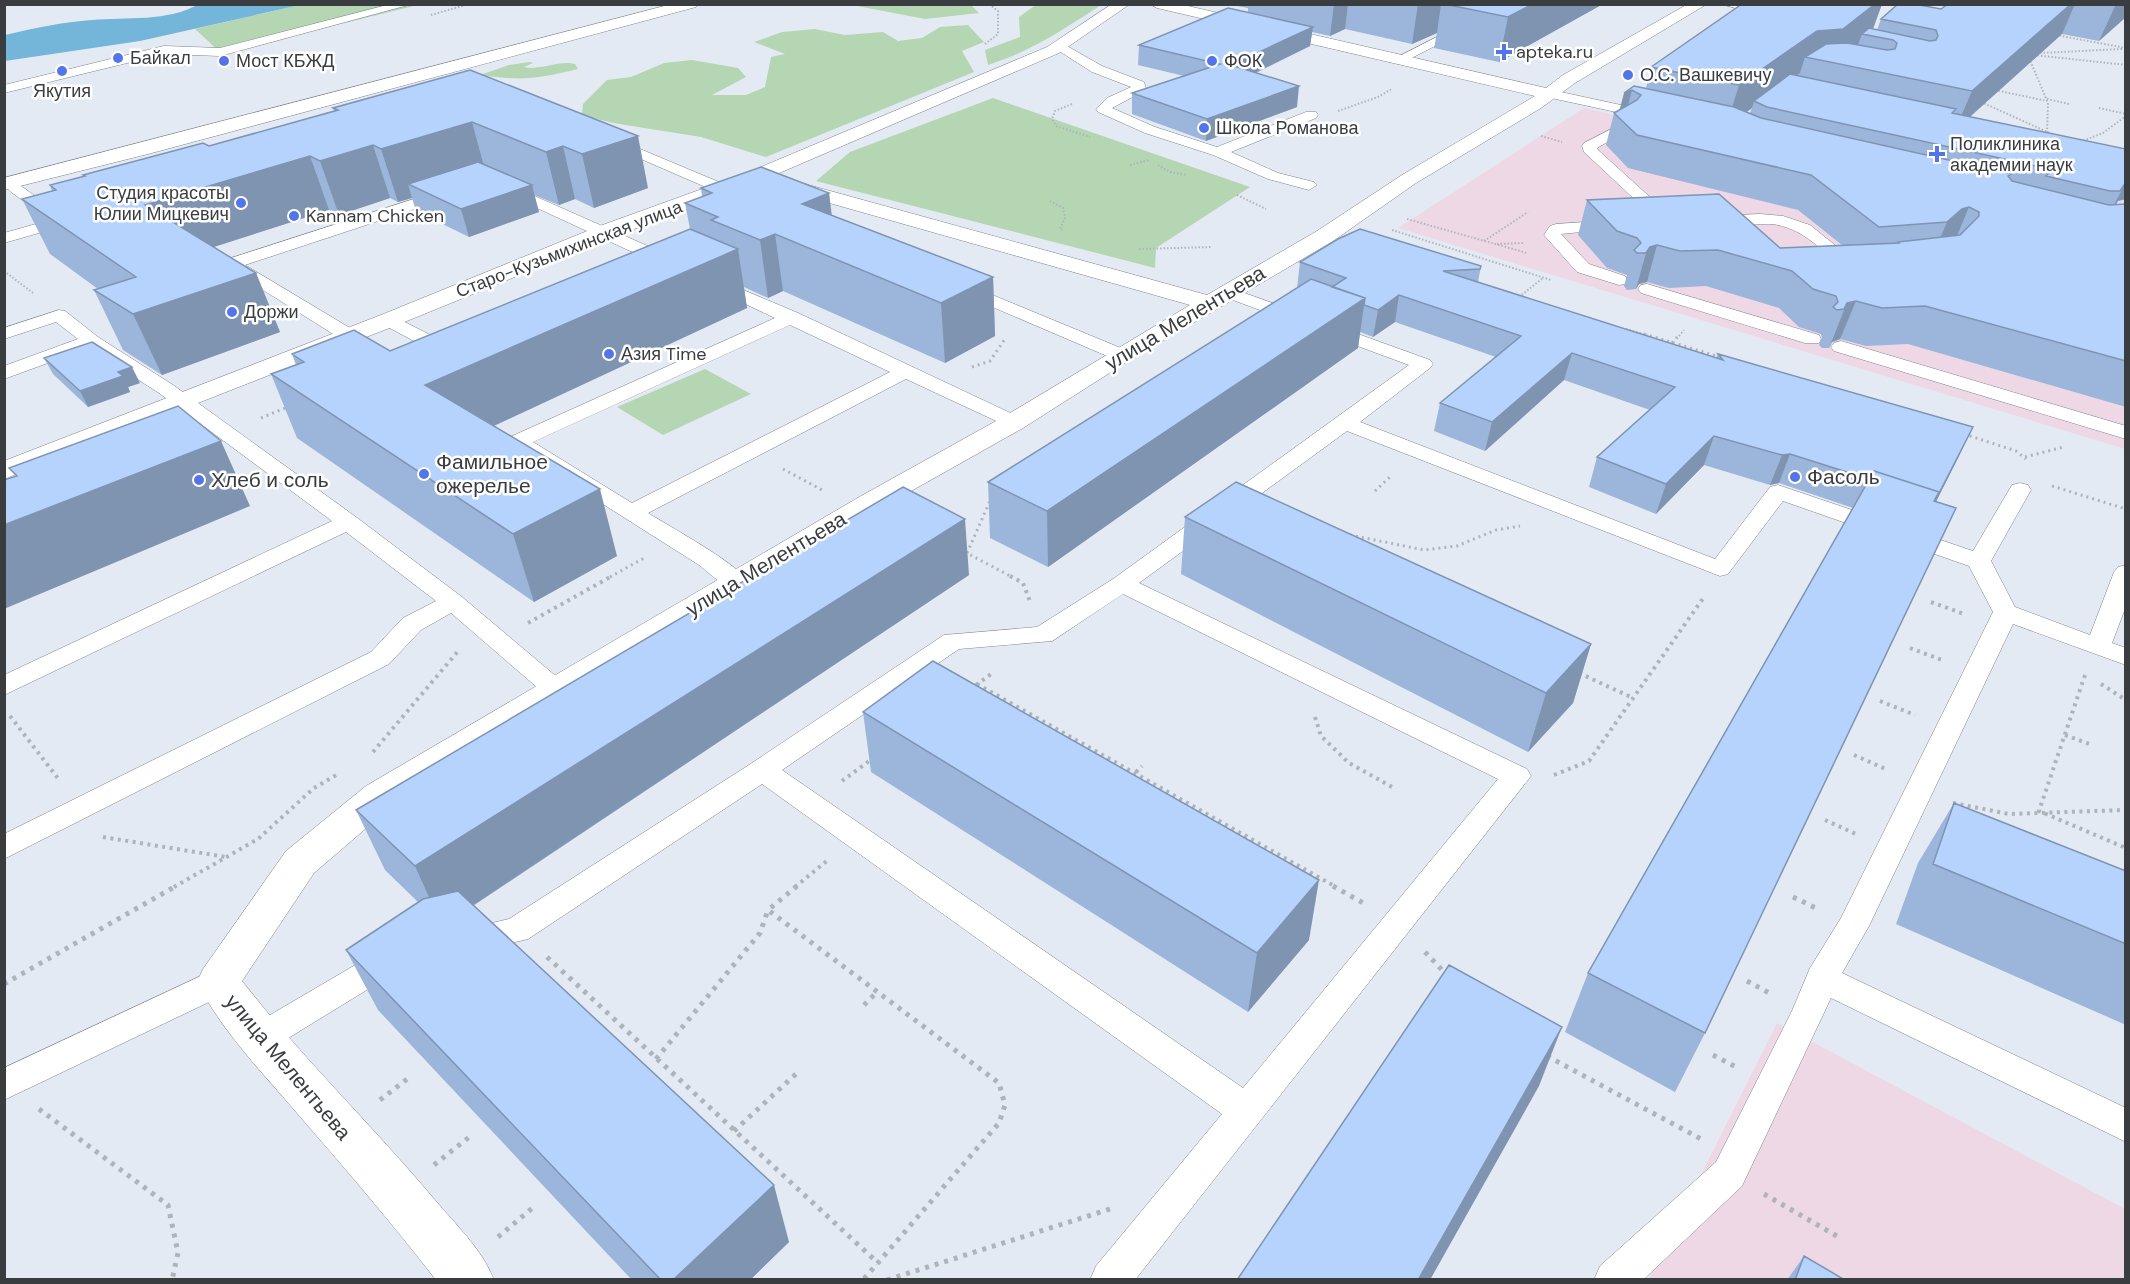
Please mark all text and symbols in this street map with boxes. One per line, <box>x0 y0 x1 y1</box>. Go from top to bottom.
place label: apteka.ru <box>1516 40 1593 64</box>
marker: apteka.ru <box>1497 45 1511 59</box>
place label: Байкал <box>130 46 191 70</box>
place label: Мост КБЖД <box>236 49 334 73</box>
place label: ФОК <box>1224 49 1263 73</box>
marker: Байкал <box>111 51 125 65</box>
marker: Мост КБЖД <box>217 54 231 68</box>
marker: ФОК <box>1205 54 1219 68</box>
place label: О.С. Вашкевичу <box>1640 63 1771 87</box>
marker: Якутия <box>55 64 69 78</box>
marker: О.С. Вашкевичу <box>1621 68 1635 82</box>
place label: Якутия <box>33 79 91 103</box>
place label: Школа Романова <box>1216 116 1359 140</box>
marker: Школа Романова <box>1197 121 1211 135</box>
place label: Поликлиника академии наук <box>1950 132 2073 177</box>
marker: Поликлиника академии наук <box>1928 145 1946 163</box>
place label: Студия красоты Юлии Мицкевич <box>94 181 229 226</box>
street label: Старо-Кузьмихинская улица <box>452 194 687 303</box>
marker: Студия красоты Юлии Мицкевич <box>234 196 248 210</box>
place label: Kannam Chicken <box>306 204 444 228</box>
marker: Kannam Chicken <box>287 209 301 223</box>
street label: улица Мелентьева <box>1100 259 1271 377</box>
place label: Доржи <box>244 300 299 324</box>
marker: Доржи <box>225 305 239 319</box>
place label: Азия Time <box>621 342 707 366</box>
marker: Азия Time <box>602 347 616 361</box>
place label: Фамильное ожерелье <box>436 448 548 500</box>
place label: Фасоль <box>1807 463 1880 491</box>
place label: Хлеб и соль <box>211 466 329 494</box>
marker: Фамильное ожерелье <box>417 467 431 481</box>
marker: Фасоль <box>1788 470 1802 484</box>
marker: Хлеб и соль <box>192 473 206 487</box>
street label: улица Мелентьева <box>681 505 852 623</box>
street label: улица Мелентьева <box>219 988 358 1146</box>

